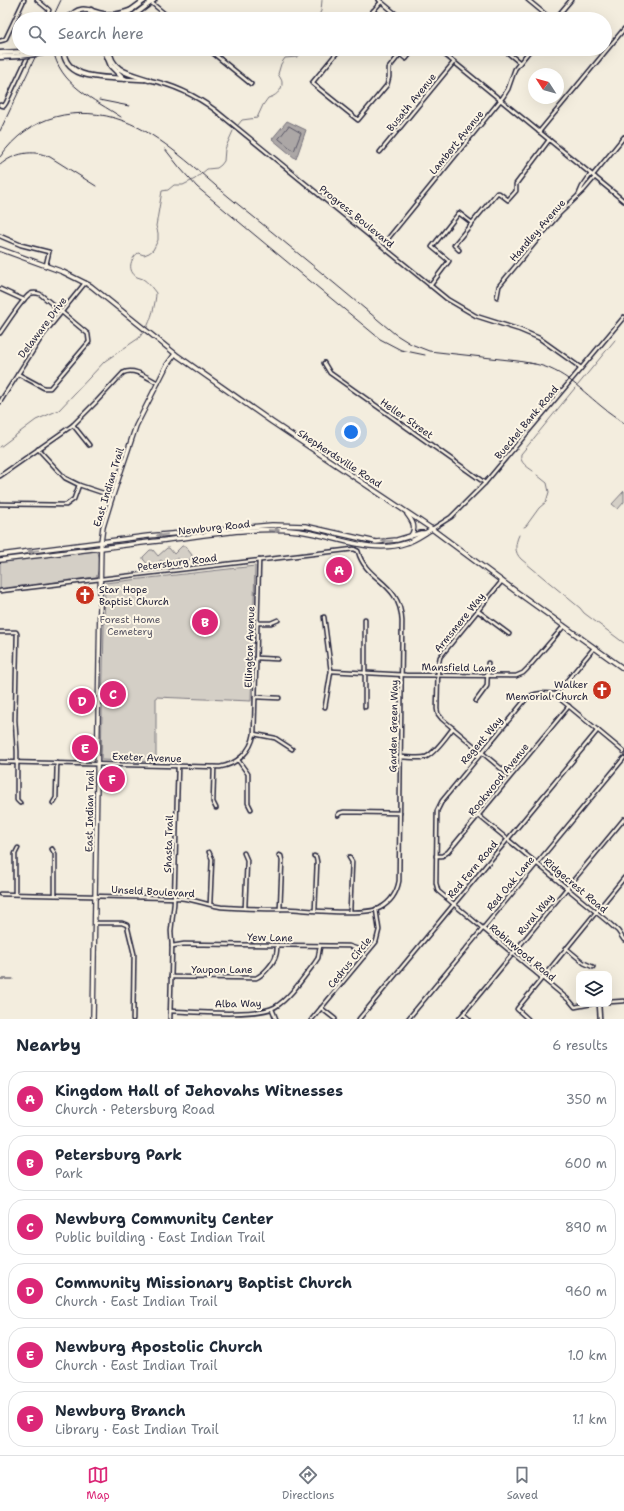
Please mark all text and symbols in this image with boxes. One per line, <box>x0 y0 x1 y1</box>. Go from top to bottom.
search box <box>12 12 612 56</box>
icon: search <box>26 23 48 45</box>
text: Search here <box>58 24 144 44</box>
north arrow <box>528 68 564 104</box>
street label: Busath Avenue <box>384 70 439 134</box>
street label: Lambert Avenue <box>426 107 487 177</box>
street label: Progress Boulevard <box>317 182 397 251</box>
street label: Handley Avenue <box>507 196 568 264</box>
street label: Delaware Drive <box>15 294 70 361</box>
street label: Buechel Bank Road <box>492 382 562 462</box>
street label: Heller Street <box>378 395 436 441</box>
your location <box>341 422 361 442</box>
street label: Shepherdsville Road <box>295 426 385 491</box>
street label: East Indian Trail <box>90 446 127 528</box>
street label: Newburg Road <box>177 517 251 538</box>
one-way arrow <box>268 527 281 533</box>
one-way arrow <box>156 532 168 538</box>
one-way arrow <box>381 538 393 545</box>
one-way arrow <box>27 548 39 554</box>
street label: Petersburg Road <box>137 551 218 574</box>
pin: A <box>326 555 352 585</box>
place label: Star Hope Baptist Church <box>99 583 169 608</box>
church icon: Star Hope Baptist Church <box>74 584 96 606</box>
street label: Armsmere Way <box>431 590 488 655</box>
street label: Ellington Avenue <box>242 606 257 688</box>
pin: B <box>192 607 218 637</box>
park label: Forest Home Cemetery <box>100 613 161 638</box>
street label: Mansfield Lane <box>422 660 497 675</box>
place label: Walker Memorial Church <box>506 678 588 703</box>
pin: C <box>100 679 126 709</box>
street label: Garden Green Way <box>386 679 401 772</box>
church icon: Walker Memorial Church <box>591 679 613 701</box>
pin: D <box>69 686 95 716</box>
street label: Regent Way <box>458 713 505 767</box>
pin: E <box>72 733 98 763</box>
street label: Rookwood Avenue <box>465 740 532 818</box>
street label: Exeter Avenue <box>112 750 182 765</box>
pin: F <box>99 764 125 794</box>
street label: East Indian Trail <box>82 770 97 852</box>
street label: Shasta Trail <box>161 815 176 873</box>
street label: Red Fern Road <box>444 837 501 901</box>
street label: Red Oak Lane <box>484 853 537 913</box>
street label: Ridgecrest Road <box>541 855 611 916</box>
street label: Unseld Boulevard <box>111 883 196 900</box>
street label: Rural Way <box>514 891 557 938</box>
street label: Robinwood Road <box>487 921 559 984</box>
street label: Yew Lane <box>247 931 293 944</box>
street label: Cedrus Circle <box>325 934 374 991</box>
street label: Yaupon Lane <box>191 963 253 976</box>
map controls <box>576 971 612 1007</box>
button: layers <box>576 971 612 1007</box>
street label: Alba Way <box>215 997 262 1010</box>
text: Nearby <box>16 1034 81 1056</box>
text: 6 results <box>552 1037 608 1054</box>
text: Kingdom Hall of Jehovahs Witnesses <box>55 1081 343 1101</box>
text: A <box>25 1091 35 1108</box>
text: 350 m <box>566 1091 607 1108</box>
text: Church · Petersburg Road <box>55 1101 215 1118</box>
text: Petersburg Park <box>55 1145 182 1165</box>
text: B <box>26 1155 34 1172</box>
text: 600 m <box>564 1155 607 1172</box>
text: Park <box>55 1165 83 1182</box>
text: Newburg Community Center <box>55 1209 274 1229</box>
text: C <box>26 1219 34 1236</box>
text: 890 m <box>565 1219 607 1236</box>
text: Public building · East Indian Trail <box>55 1229 265 1246</box>
text: Community Missionary Baptist Church <box>55 1273 352 1293</box>
text: D <box>25 1283 35 1300</box>
text: 960 m <box>565 1283 607 1300</box>
text: Church · East Indian Trail <box>55 1293 217 1310</box>
text: Newburg Apostolic Church <box>55 1337 263 1357</box>
text: E <box>26 1347 34 1364</box>
text: 1.0 km <box>568 1347 607 1364</box>
text: Church · East Indian Trail <box>55 1357 217 1374</box>
text: Newburg Branch <box>55 1401 186 1421</box>
text: F <box>26 1411 34 1428</box>
text: 1.1 km <box>572 1411 607 1428</box>
text: Library · East Indian Trail <box>55 1421 219 1438</box>
tab: Map <box>86 1464 110 1503</box>
tab: Directions <box>282 1464 334 1503</box>
tab: Saved <box>507 1464 538 1503</box>

